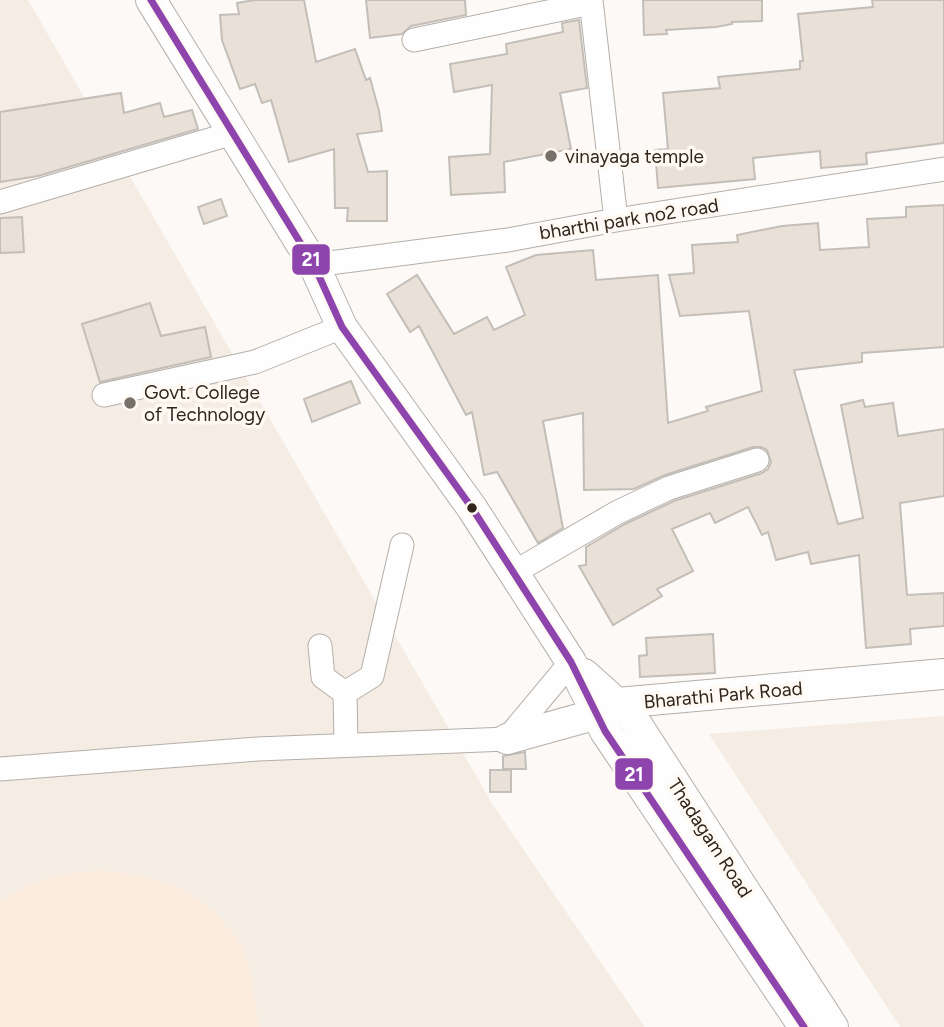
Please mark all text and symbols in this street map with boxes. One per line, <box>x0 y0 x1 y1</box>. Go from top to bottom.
place label: vinayaga temple <box>565 145 704 168</box>
marker: vinayaga temple <box>543 148 559 164</box>
street label: bharthi park no2 road <box>538 193 720 245</box>
line badge: 21 <box>291 243 331 276</box>
text: 21 <box>301 248 321 271</box>
place label: Govt. College of Technology <box>144 381 265 426</box>
marker: Govt. College of Technology <box>122 395 138 411</box>
unlabelled marker <box>465 501 479 515</box>
street label: Bharathi Park Road <box>643 677 803 713</box>
line badge: 21 <box>614 757 654 791</box>
text: 21 <box>624 763 644 786</box>
street label: Thadagam Road <box>663 774 757 902</box>

